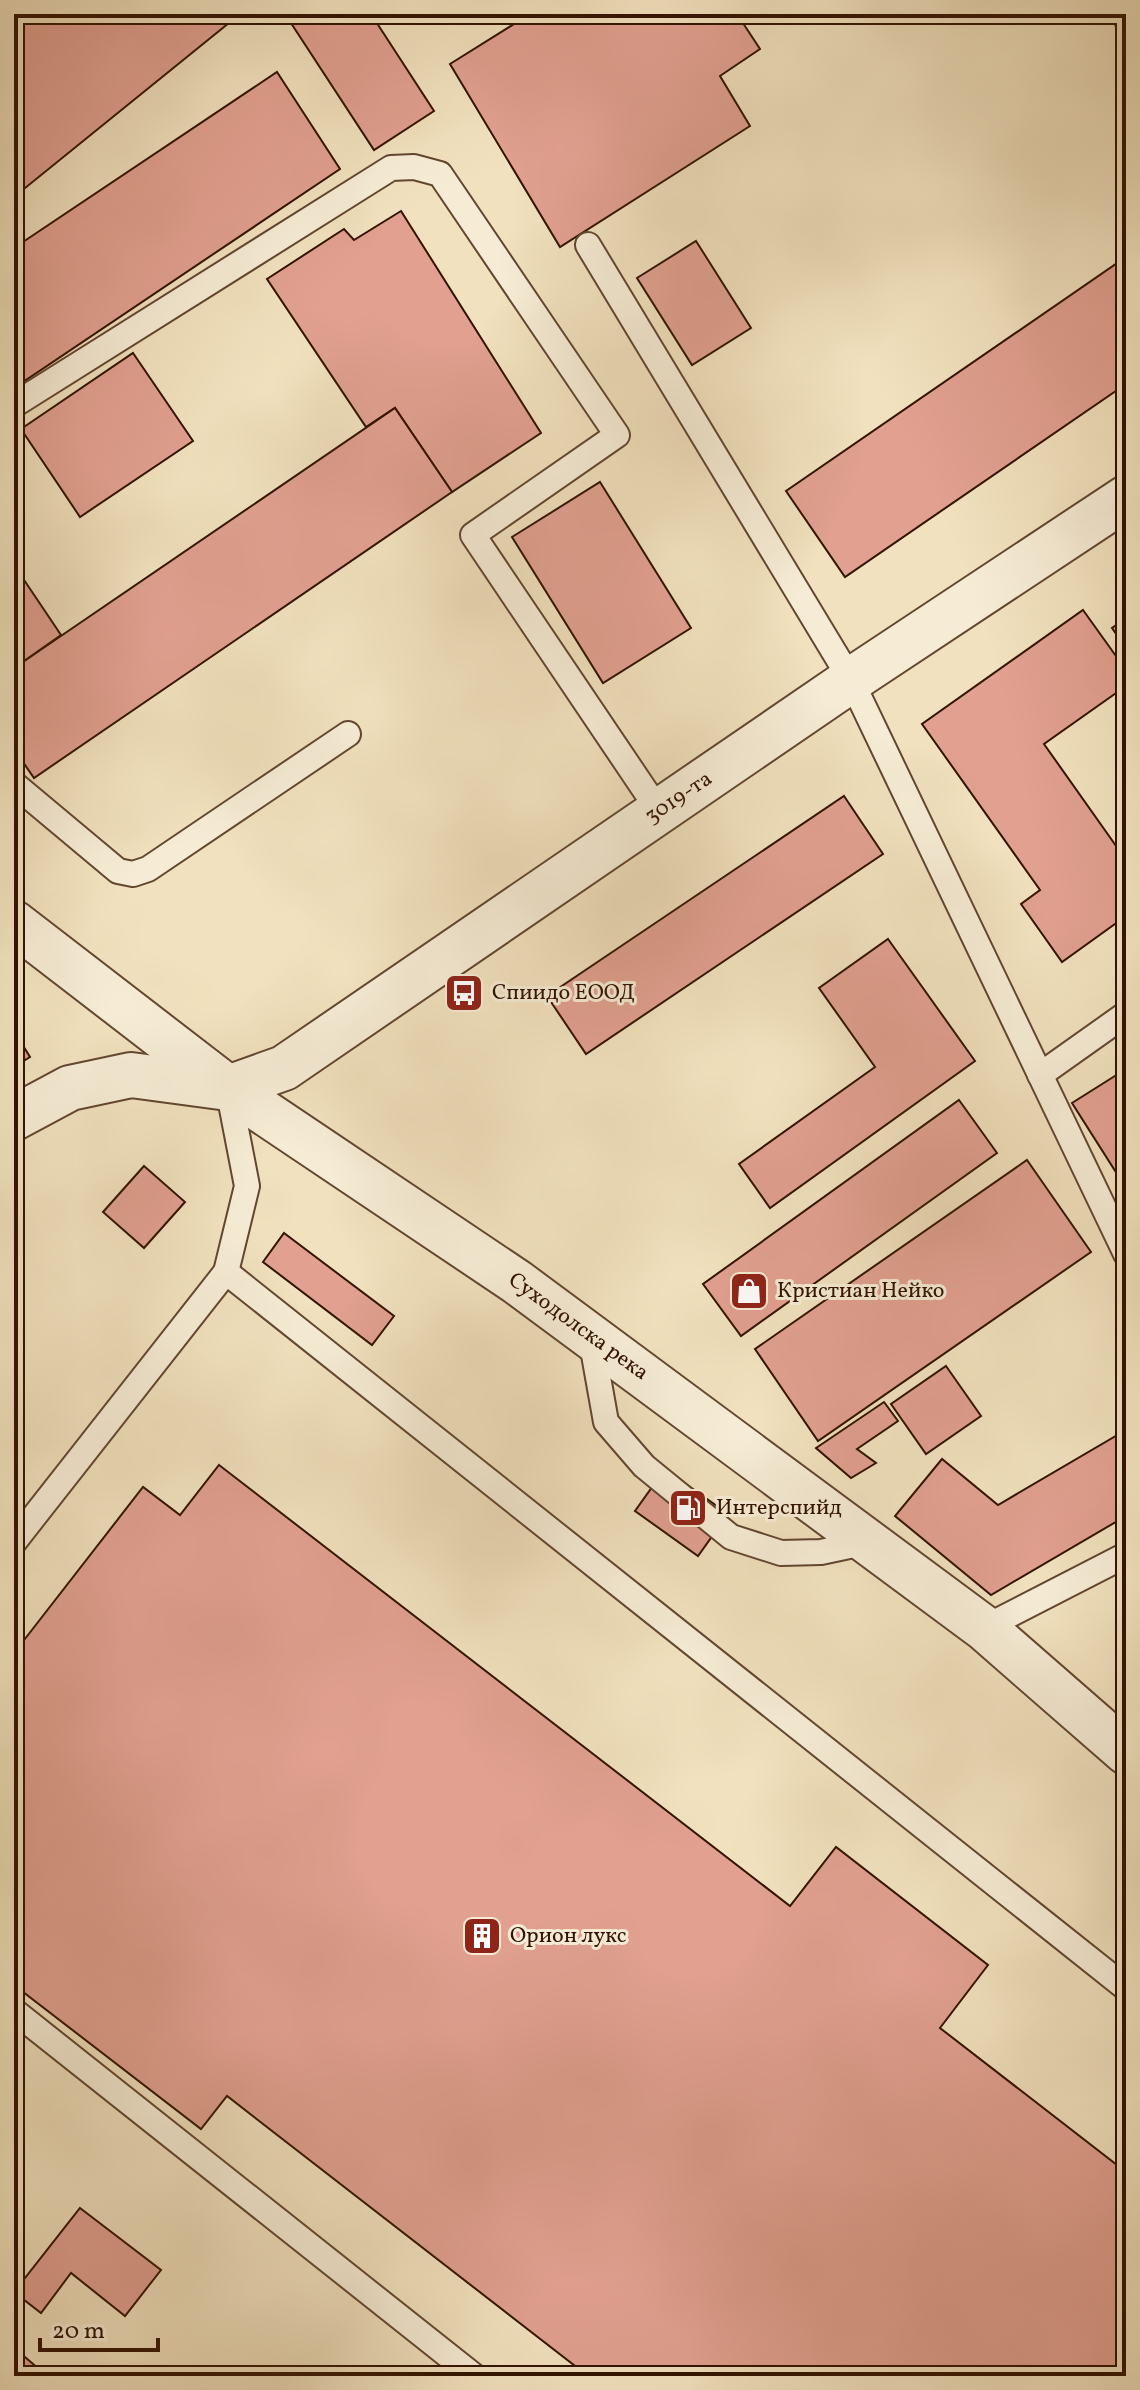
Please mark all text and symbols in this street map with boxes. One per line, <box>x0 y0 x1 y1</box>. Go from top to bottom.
street label: 3019-та <box>639 764 719 832</box>
bus stop icon: Спиидо ЕООД <box>443 972 485 1014</box>
place label: Спиидо ЕООД <box>492 978 635 1009</box>
street label: Суходолска река <box>501 1265 655 1389</box>
shop icon: Кристиан Нейко <box>728 1270 770 1312</box>
place label: Кристиан Нейко <box>777 1276 945 1307</box>
fuel station icon: Интерспийд <box>667 1487 709 1529</box>
place label: Интерспийд <box>716 1493 842 1524</box>
building icon: Орион лукс <box>461 1915 503 1957</box>
place label: Орион лукс <box>510 1921 627 1952</box>
scale bar <box>40 2302 158 2352</box>
text: 20 m <box>52 2315 105 2349</box>

